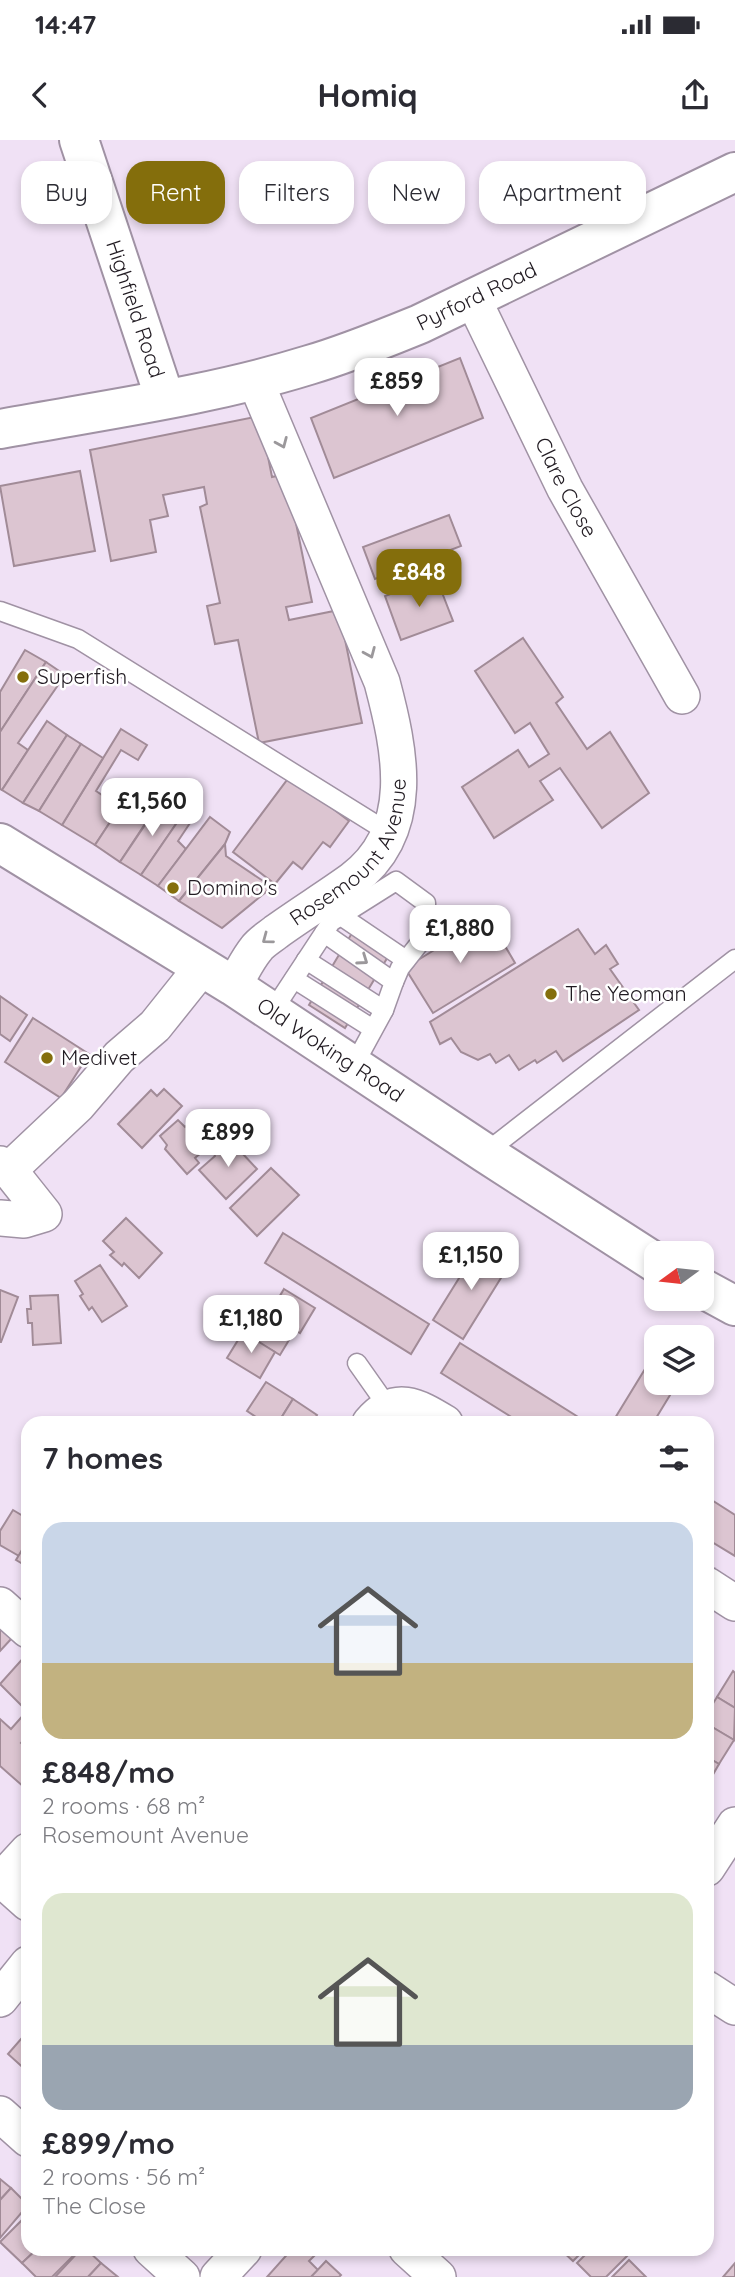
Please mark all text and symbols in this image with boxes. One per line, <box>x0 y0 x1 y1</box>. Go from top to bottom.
text: 14:47 <box>35 8 96 41</box>
text: Homiq <box>317 75 418 115</box>
icon: back <box>21 76 59 114</box>
icon: share <box>676 76 714 114</box>
chip: Buy <box>21 161 112 224</box>
chip: Rent <box>126 161 225 224</box>
chip: Filters <box>239 161 354 224</box>
chip: New <box>368 161 465 224</box>
chip: Apartment <box>479 161 646 224</box>
street label: Highfield Road <box>101 236 171 381</box>
street label: Pyrford Road <box>412 256 541 336</box>
pin: £859 <box>356 358 438 418</box>
text: £859 <box>370 366 424 395</box>
street label: Clare Close <box>530 433 604 542</box>
one-way arrow <box>273 437 287 449</box>
pin: £848 <box>378 550 460 609</box>
text: £848 <box>392 557 446 586</box>
one-way arrow <box>361 646 375 658</box>
place label: Superfish <box>37 663 127 689</box>
marker: Superfish <box>15 669 31 685</box>
pin: £1,560 <box>95 778 209 838</box>
street label: Rosemount Avenue <box>284 778 411 931</box>
text: £1,560 <box>117 786 187 815</box>
place label: Domino's <box>187 874 277 900</box>
marker: Domino's <box>165 880 181 896</box>
pin: £1,880 <box>403 906 517 965</box>
text: £1,880 <box>426 913 494 942</box>
one-way arrow <box>263 931 275 943</box>
one-way arrow <box>355 952 368 964</box>
place label: The Yeoman <box>565 980 687 1006</box>
marker: The Yeoman <box>543 986 559 1002</box>
street label: Old Woking Road <box>252 992 409 1108</box>
place label: Medivet <box>61 1044 137 1070</box>
marker: Medivet <box>39 1050 55 1066</box>
pin: £899 <box>187 1110 269 1169</box>
text: £899 <box>201 1117 255 1146</box>
pin: £1,150 <box>414 1232 528 1292</box>
text: £1,150 <box>439 1240 503 1269</box>
north arrow <box>644 1241 714 1311</box>
map controls <box>644 1241 714 1395</box>
pin: £1,180 <box>194 1296 308 1355</box>
text: £1,180 <box>219 1303 283 1332</box>
button: layers <box>644 1325 714 1395</box>
text: 7 homes <box>42 1439 163 1477</box>
icon: filters <box>655 1439 693 1477</box>
icon: home <box>305 1568 431 1694</box>
text: £848/mo <box>42 1753 175 1791</box>
text: 2 rooms · 68 m² <box>42 1791 205 1820</box>
text: Rosemount Avenue <box>42 1820 249 1849</box>
icon: home <box>305 1939 431 2065</box>
text: £899/mo <box>42 2124 175 2162</box>
text: 2 rooms · 56 m² <box>42 2162 205 2191</box>
text: The Close <box>42 2191 146 2220</box>

